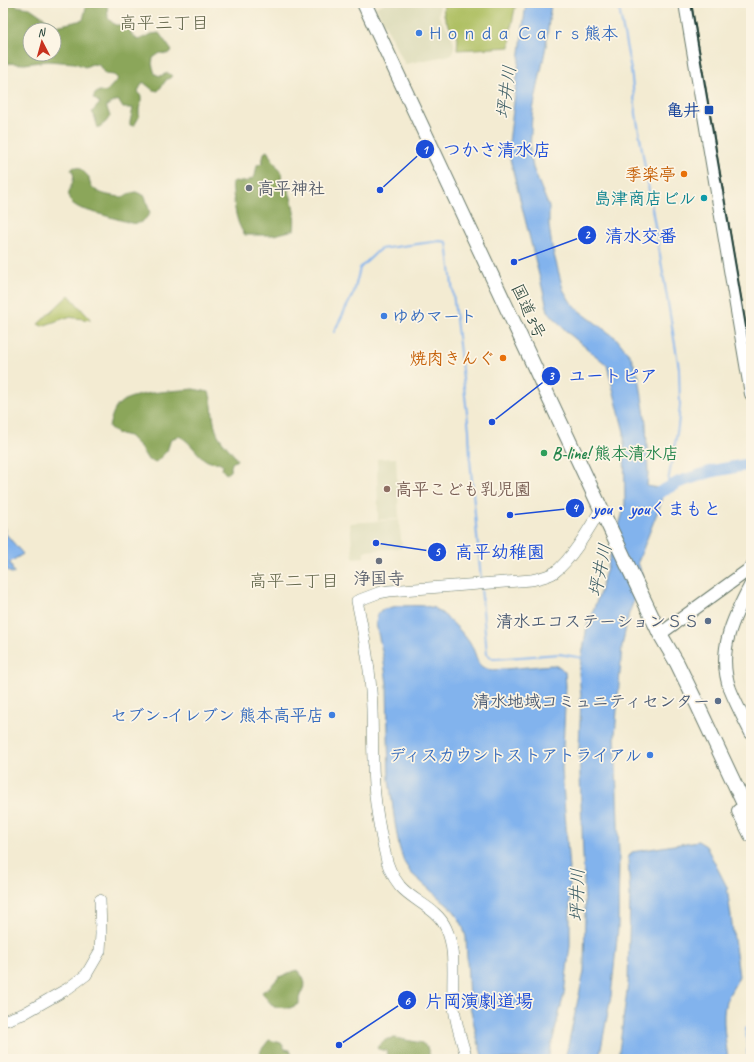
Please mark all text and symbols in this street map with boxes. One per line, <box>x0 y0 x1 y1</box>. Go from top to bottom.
district label: 高平三丁目 <box>119 12 209 34</box>
north arrow <box>22 22 62 62</box>
place label: Ｈｏｎｄａ Ｃａｒｓ熊本 <box>427 23 618 44</box>
text: N <box>37 25 47 39</box>
marker: Ｈｏｎｄａ Ｃａｒｓ熊本 <box>414 28 424 38</box>
water label: 坪井川 <box>491 64 521 120</box>
place label: 亀井 <box>666 100 700 121</box>
marker: 亀井 <box>703 104 715 116</box>
callout: つかさ清水店 <box>415 134 559 164</box>
text: つかさ清水店 <box>443 139 551 161</box>
text: 1 <box>422 142 429 158</box>
place label: 季楽亭 <box>625 164 676 185</box>
marker: 季楽亭 <box>679 169 689 179</box>
place label: 高平神社 <box>257 178 325 199</box>
marker: 高平神社 <box>244 183 254 193</box>
place label: 島津商店ビル <box>594 188 696 209</box>
marker: 島津商店ビル <box>699 193 709 203</box>
callout: 清水交番 <box>577 220 685 250</box>
text: 清水交番 <box>605 225 677 247</box>
text: 2 <box>584 227 591 243</box>
street label: 国道3号 <box>507 280 550 342</box>
place label: ゆめマート <box>392 306 477 327</box>
marker: ゆめマート <box>379 311 389 321</box>
place label: 焼肉きんぐ <box>410 348 495 369</box>
marker: 焼肉きんぐ <box>498 353 508 363</box>
callout: ユートピア <box>541 361 666 391</box>
text: ユートピア <box>568 365 658 387</box>
text: 3 <box>548 368 555 384</box>
place label: B-line! 熊本清水店 <box>552 443 679 464</box>
marker: B-line! 熊本清水店 <box>539 448 549 458</box>
place label: 高平こども乳児園 <box>395 479 531 500</box>
marker: 高平こども乳児園 <box>382 484 392 494</box>
callout: you・youくまもと <box>565 493 729 523</box>
text: you・youくまもと <box>591 498 721 520</box>
text: 4 <box>572 500 579 516</box>
callout: 高平幼稚園 <box>427 537 553 567</box>
text: 高平幼稚園 <box>455 541 545 563</box>
water label: 坪井川 <box>584 541 616 599</box>
text: 5 <box>434 544 441 560</box>
marker: 浄国寺 <box>374 556 384 566</box>
place label: 浄国寺 <box>354 568 405 589</box>
district label: 高平二丁目 <box>249 570 339 592</box>
place label: 清水エコステーションＳＳ <box>496 611 700 632</box>
marker: 清水エコステーションＳＳ <box>703 616 713 626</box>
place label: 清水地域コミュニティセンター <box>473 691 710 712</box>
marker: 清水地域コミュニティセンター <box>713 696 723 706</box>
place label: セブン-イレブン 熊本高平店 <box>110 705 324 726</box>
marker: セブン-イレブン 熊本高平店 <box>327 710 337 720</box>
place label: ディスカウントストアトライアル <box>389 745 642 766</box>
marker: ディスカウントストアトライアル <box>645 750 655 760</box>
water label: 坪井川 <box>566 868 588 922</box>
callout: 片岡演劇道場 <box>397 985 541 1015</box>
text: 片岡演劇道場 <box>425 990 533 1012</box>
text: 6 <box>404 993 411 1009</box>

